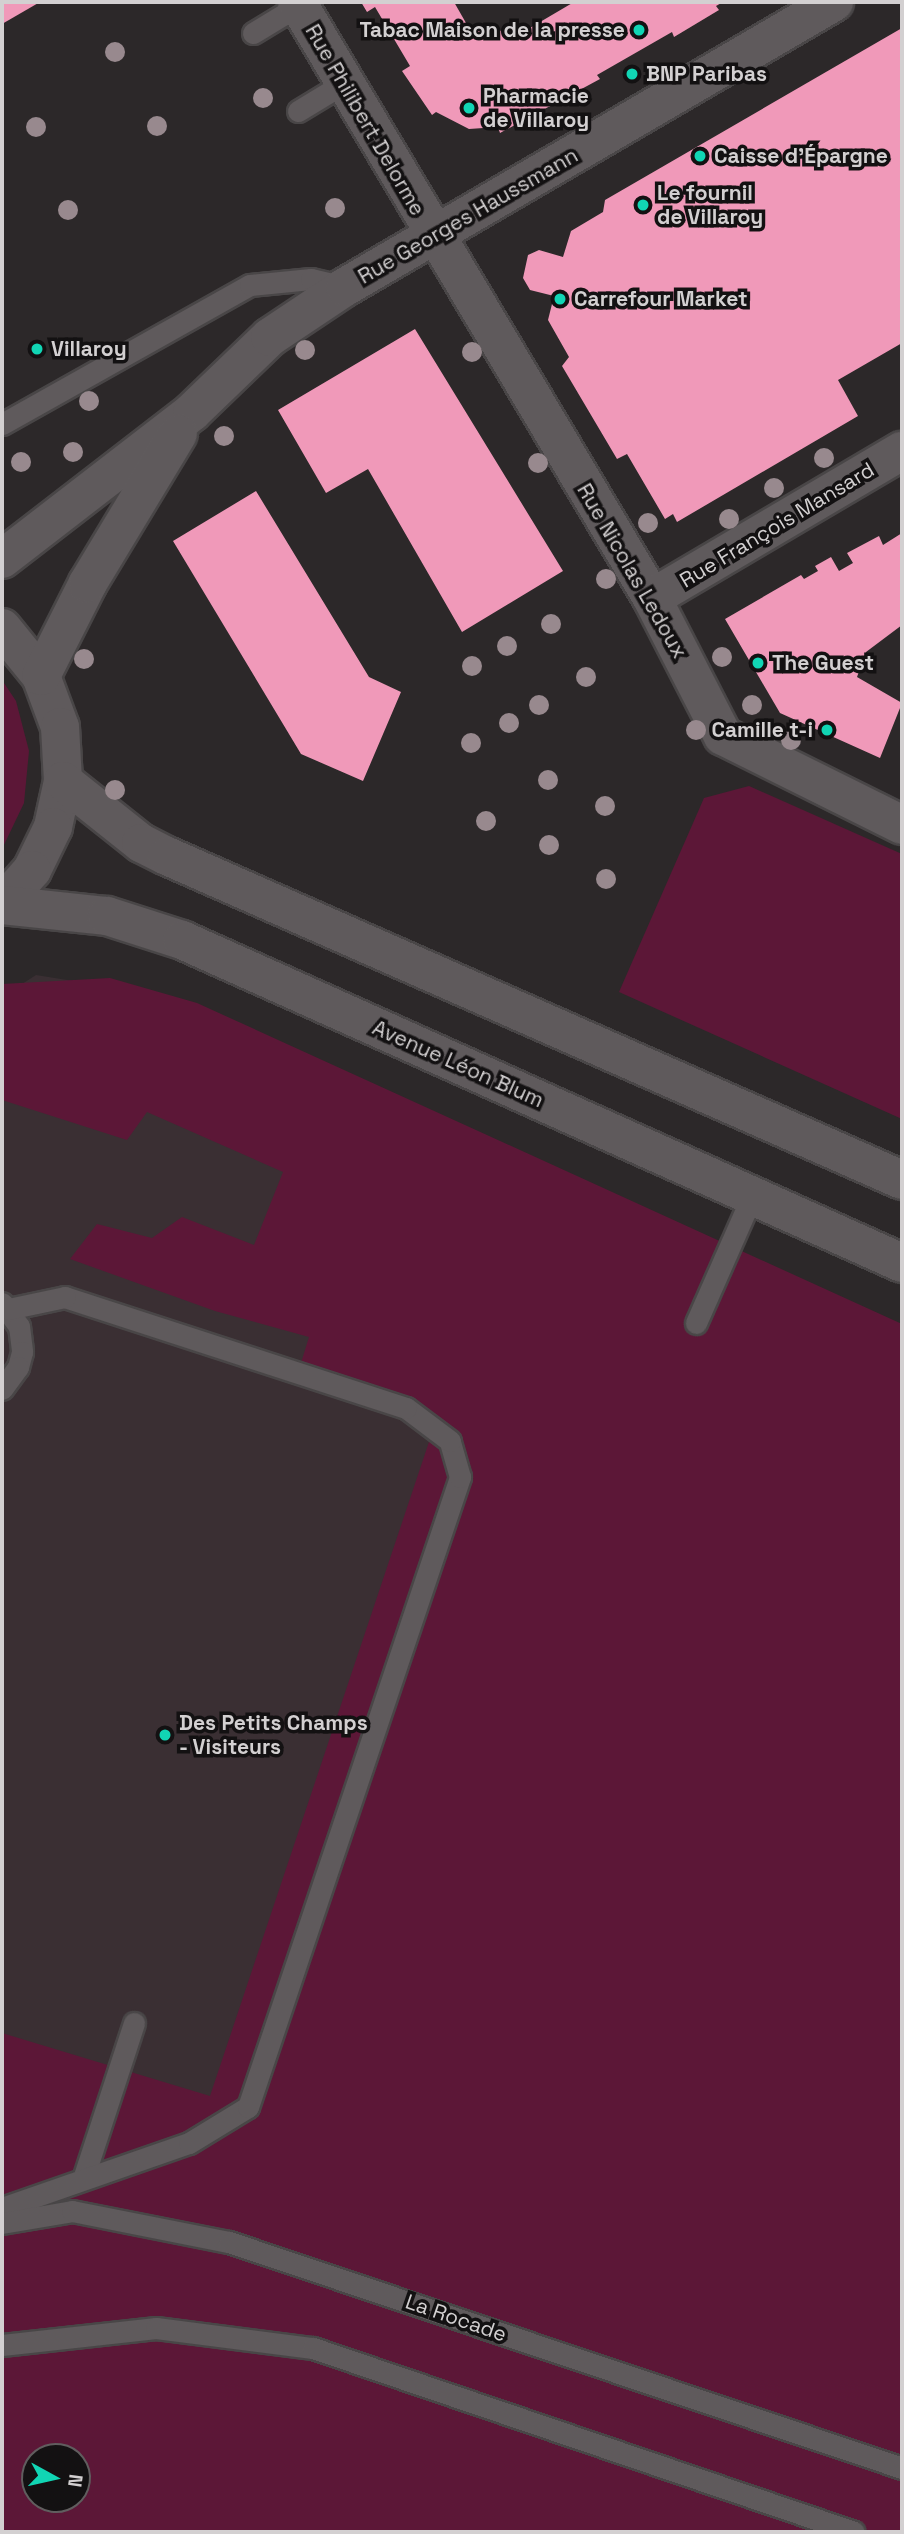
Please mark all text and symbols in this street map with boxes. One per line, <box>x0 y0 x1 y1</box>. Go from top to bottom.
place label: Tabac Maison de la presse <box>359 17 625 43</box>
street label: Rue Philibert Delorme <box>300 20 430 220</box>
marker: Tabac Maison de la presse <box>631 22 647 38</box>
place label: BNP Paribas <box>646 61 767 87</box>
marker: BNP Paribas <box>624 66 640 82</box>
place label: Pharmacie de Villaroy <box>483 83 589 133</box>
marker: Pharmacie de Villaroy <box>461 100 477 116</box>
street label: Rue Georges Haussmann <box>354 143 582 289</box>
place label: Caisse d'Épargne <box>714 143 888 169</box>
marker: Caisse d'Épargne <box>692 148 708 164</box>
place label: Le fournil de Villaroy <box>657 180 763 230</box>
marker: Le fournil de Villaroy <box>635 197 651 213</box>
place label: Carrefour Market <box>574 286 748 312</box>
marker: Carrefour Market <box>552 291 568 307</box>
place label: Villaroy <box>51 336 127 362</box>
marker: Villaroy <box>29 341 45 357</box>
street label: Rue François Mansard <box>675 457 879 593</box>
street label: Rue Nicolas Ledoux <box>572 479 692 663</box>
place label: The Guest <box>772 650 874 676</box>
marker: The Guest <box>750 655 766 671</box>
place label: Camille t-i <box>711 717 813 743</box>
marker: Camille t-i <box>819 722 835 738</box>
street label: Avenue Léon Blum <box>369 1015 547 1113</box>
place label: Des Petits Champs - Visiteurs <box>179 1710 368 1760</box>
marker: Des Petits Champs - Visiteurs <box>157 1727 173 1743</box>
street label: La Rocade <box>402 2289 510 2347</box>
north arrow <box>21 2443 91 2513</box>
text: N <box>62 2473 89 2489</box>

